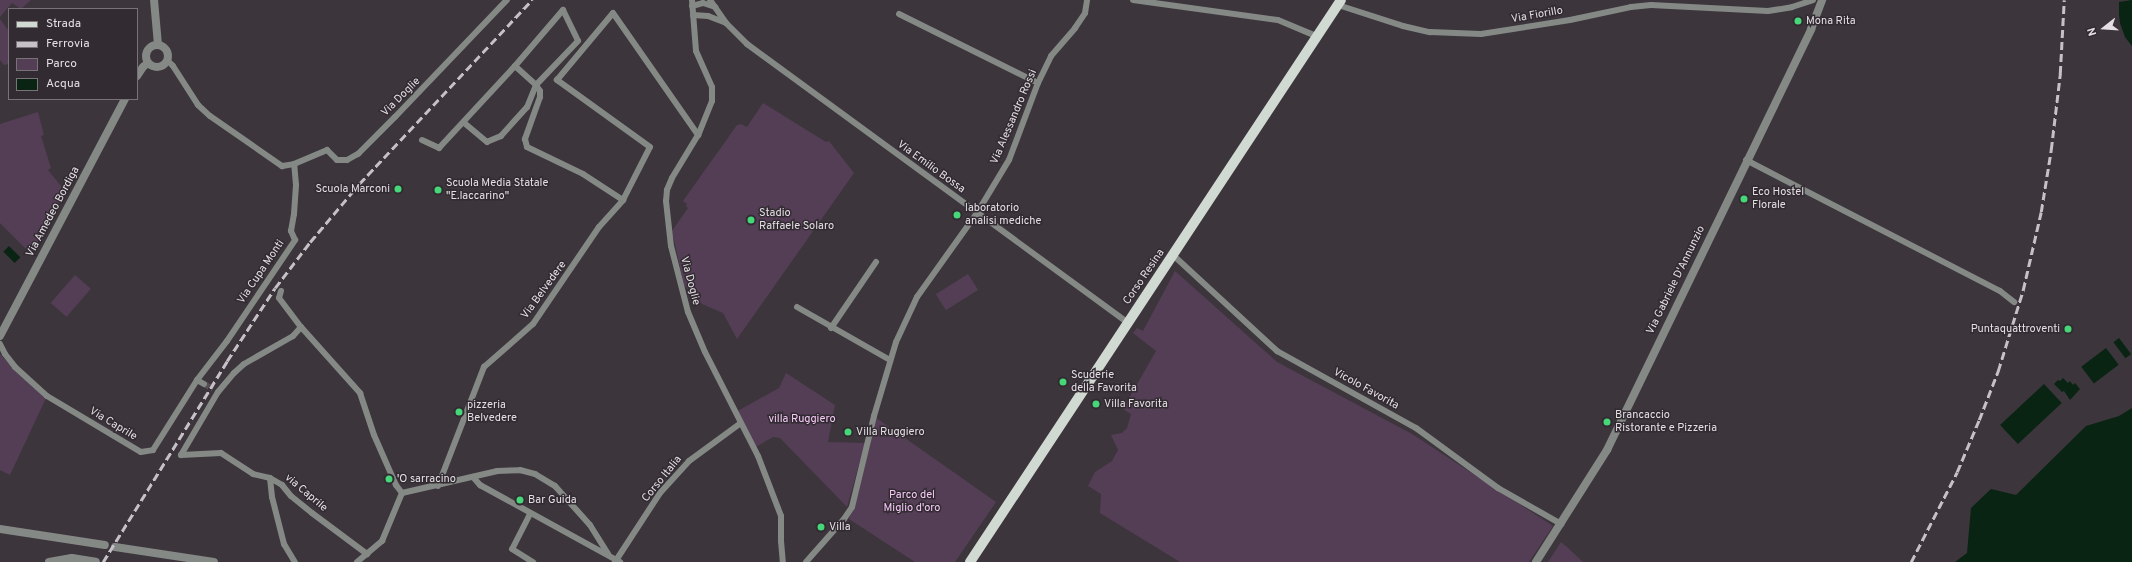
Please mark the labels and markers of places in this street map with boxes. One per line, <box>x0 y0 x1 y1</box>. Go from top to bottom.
place label: Mona Rita <box>1806 14 1856 28</box>
marker: Mona Rita <box>1793 16 1803 26</box>
place label: Scuola Media Statale "E.Iaccarino" <box>446 177 548 203</box>
place label: Scuola Marconi <box>316 182 390 196</box>
marker: Scuola Marconi <box>393 184 403 194</box>
marker: Scuola Media Statale "E.Iaccarino" <box>433 185 443 195</box>
place label: Eco Hostel Florale <box>1752 186 1804 212</box>
marker: Eco Hostel Florale <box>1739 194 1749 204</box>
place label: laboratorio analisi mediche <box>965 202 1042 228</box>
place label: Stadio Raffaele Solaro <box>759 207 834 233</box>
marker: laboratorio analisi mediche <box>952 210 962 220</box>
marker: Stadio Raffaele Solaro <box>746 215 756 225</box>
place label: Puntaquattroventi <box>1971 322 2060 336</box>
marker: Puntaquattroventi <box>2063 324 2073 334</box>
place label: Scuderie della Favorita <box>1071 369 1137 395</box>
marker: Scuderie della Favorita <box>1058 377 1068 387</box>
place label: Villa Favorita <box>1104 397 1168 411</box>
place label: pizzeria Belvedere <box>467 399 517 425</box>
marker: Villa Favorita <box>1091 399 1101 409</box>
marker: pizzeria Belvedere <box>454 407 464 417</box>
place label: Brancaccio Ristorante e Pizzeria <box>1615 409 1717 435</box>
marker: Brancaccio Ristorante e Pizzeria <box>1602 417 1612 427</box>
place label: Villa Ruggiero <box>856 425 925 439</box>
marker: Villa Ruggiero <box>843 427 853 437</box>
place label: 'O sarracino <box>397 472 456 486</box>
marker: 'O sarracino <box>384 474 394 484</box>
place label: Bar Guida <box>528 493 577 507</box>
marker: Bar Guida <box>515 495 525 505</box>
place label: Villa <box>829 520 851 534</box>
marker: Villa <box>816 522 826 532</box>

